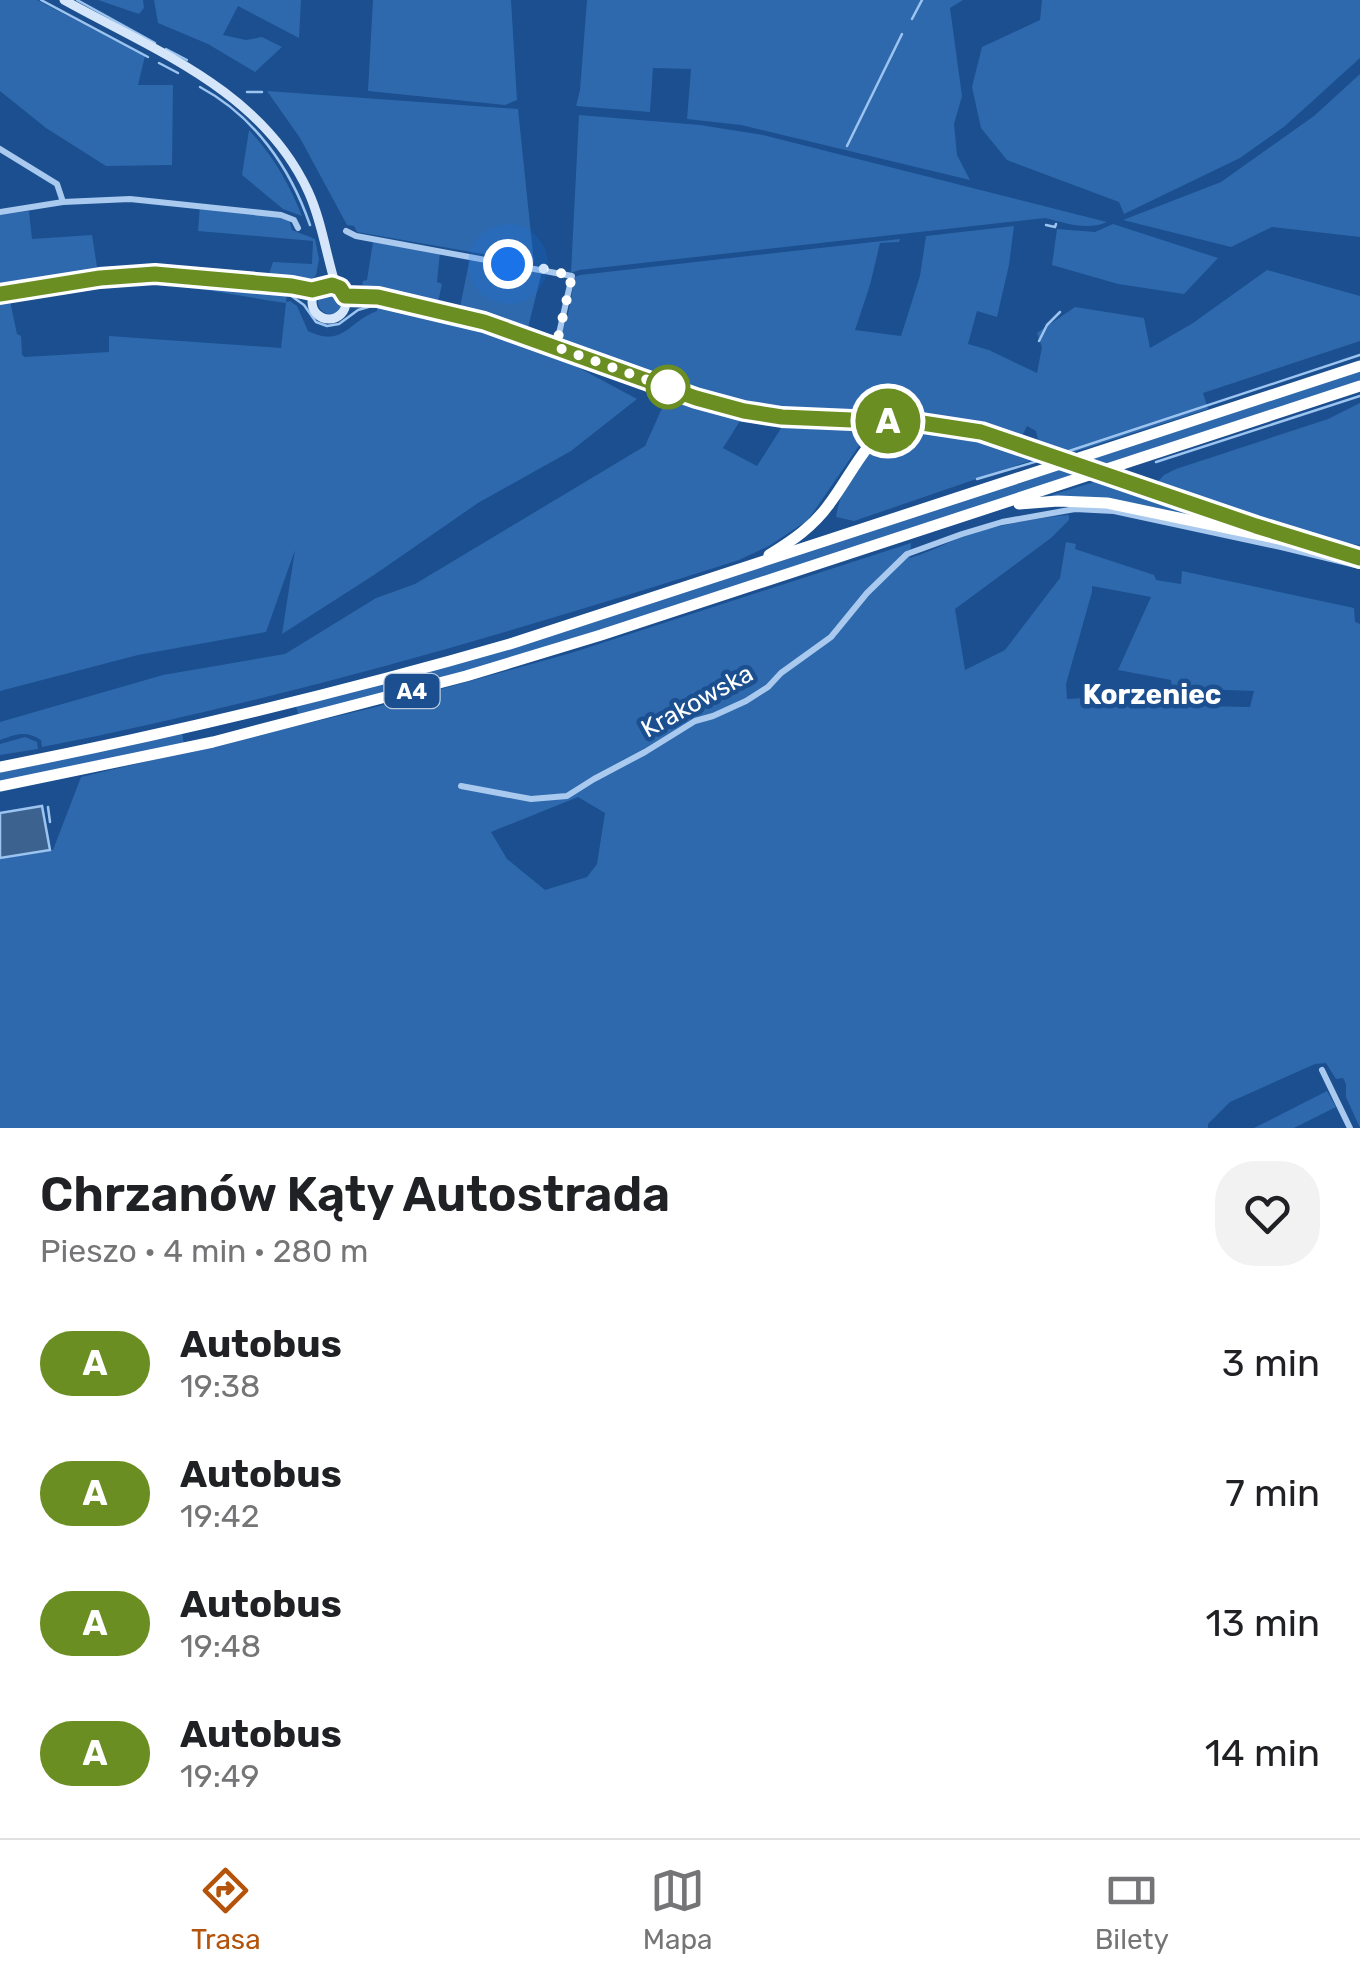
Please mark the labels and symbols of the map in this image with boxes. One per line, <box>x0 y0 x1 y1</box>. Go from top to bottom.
your location <box>483 239 533 289</box>
unlabelled marker <box>647 366 689 408</box>
line badge: A <box>856 388 920 454</box>
street label: Krakowska <box>636 658 758 744</box>
road number: A4 <box>384 674 440 708</box>
district label: Korzeniec <box>1083 678 1221 711</box>

